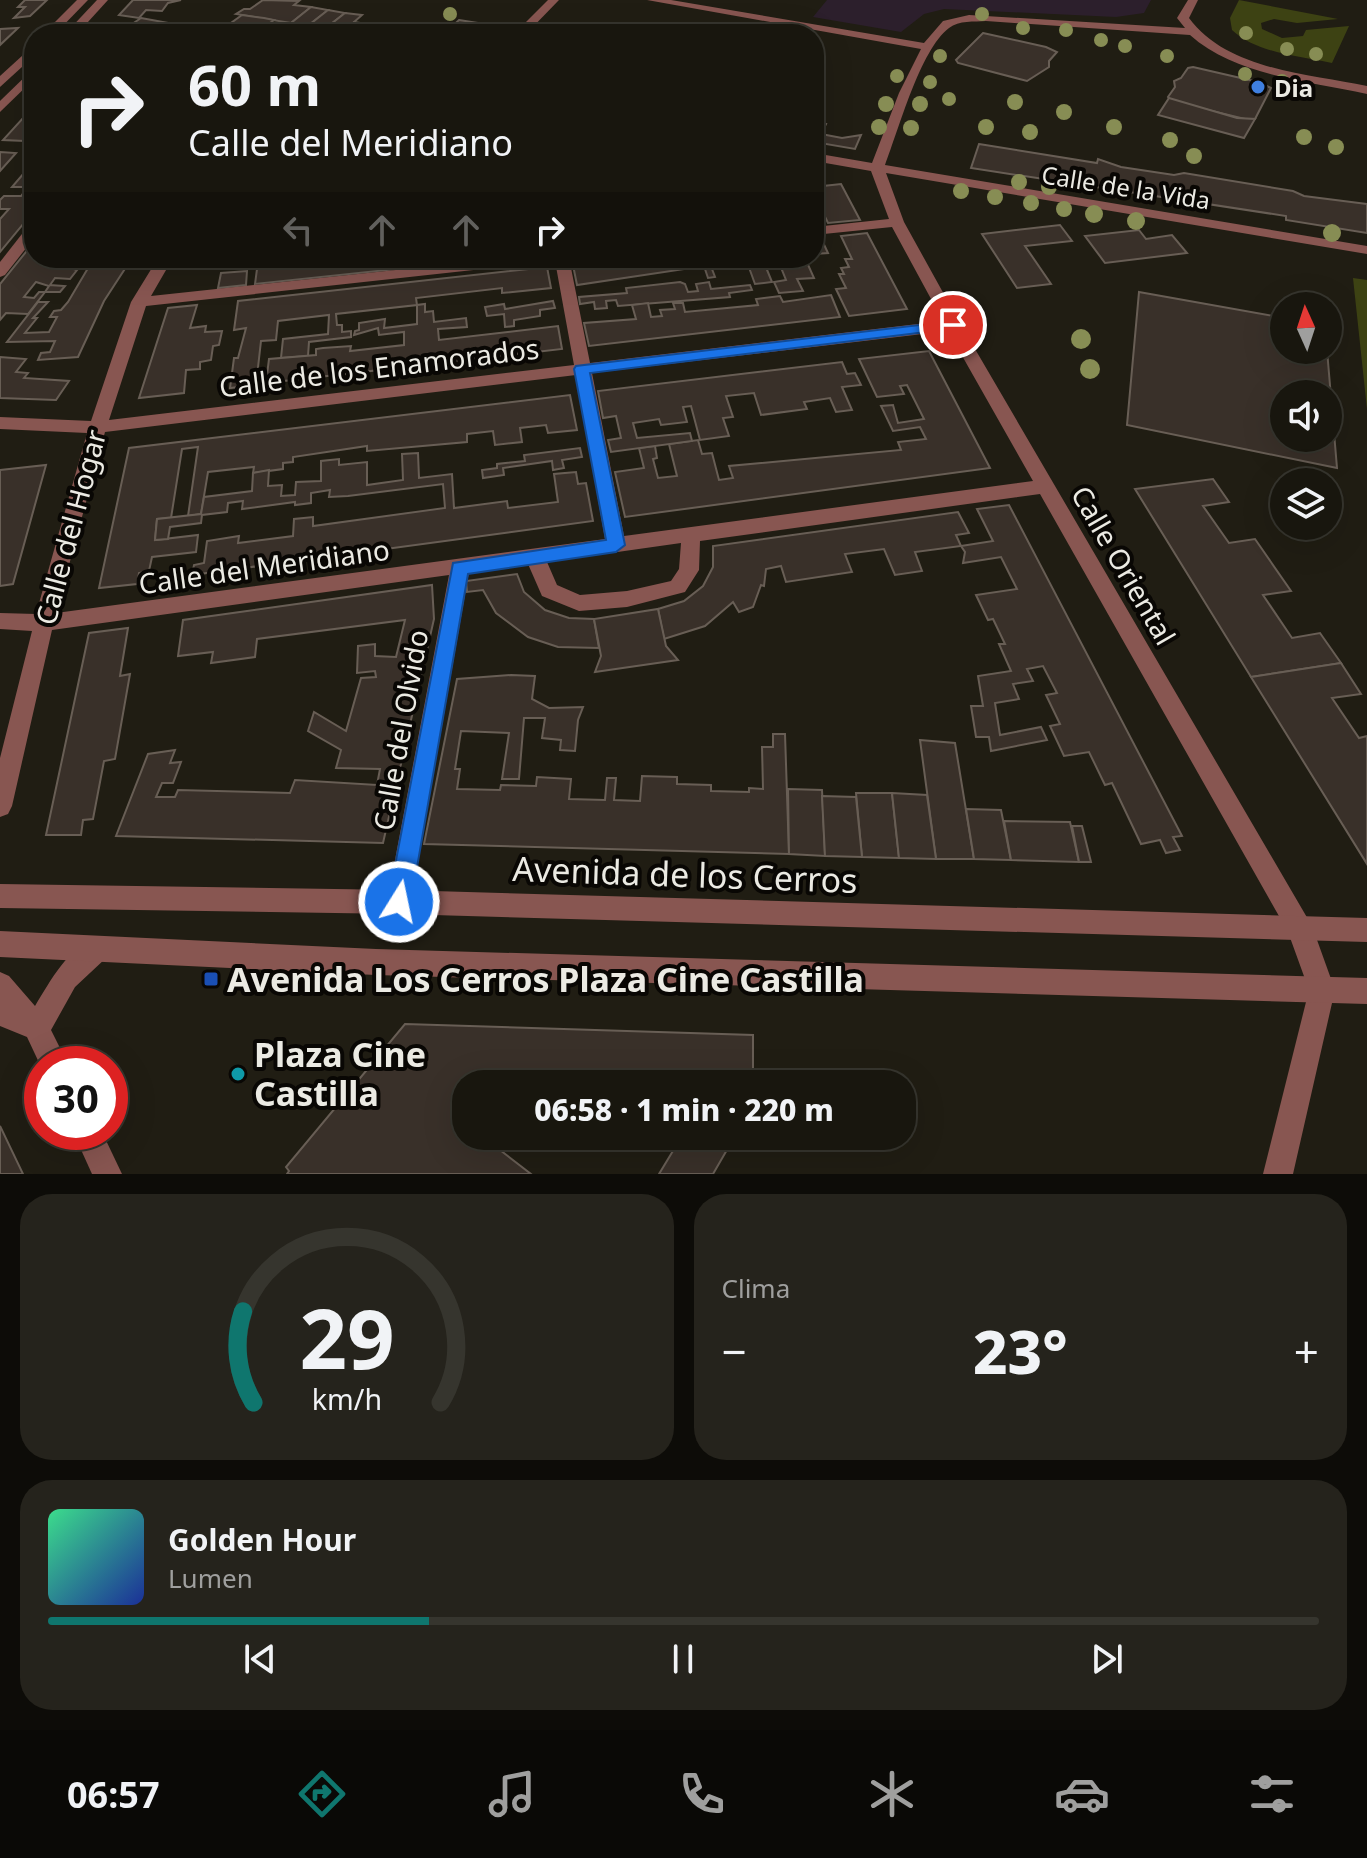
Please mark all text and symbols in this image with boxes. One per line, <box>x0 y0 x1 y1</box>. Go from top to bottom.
text: 60 m <box>188 46 321 122</box>
icon: right <box>56 56 160 160</box>
place label: Dia <box>1274 71 1313 104</box>
marker: Dia <box>1249 78 1267 96</box>
text: Calle del Meridiano <box>188 118 513 167</box>
street label: Calle de la Vida <box>1039 157 1213 217</box>
icon: left <box>276 208 320 252</box>
icon: ahead <box>360 208 404 252</box>
icon: ahead <box>444 208 488 252</box>
icon: right <box>528 208 572 252</box>
pin <box>919 291 987 359</box>
north arrow <box>1270 292 1342 364</box>
map controls <box>1270 292 1342 540</box>
icon: arrive <box>931 303 975 347</box>
street label: Calle de los Enamorados <box>217 329 541 405</box>
button: sound <box>1270 380 1342 452</box>
street label: Calle del Hogar <box>26 425 114 629</box>
button: layers <box>1270 468 1342 540</box>
street label: Calle Oriental <box>1063 479 1185 651</box>
street label: Calle del Meridiano <box>136 530 392 602</box>
street label: Calle del Olvido <box>364 627 436 833</box>
street label: Avenida de los Cerros <box>512 845 858 903</box>
position arrow <box>357 860 441 944</box>
place label: Avenida Los Cerros Plaza Cine Castilla <box>227 956 864 1002</box>
marker: Avenida Los Cerros Plaza Cine Castilla <box>202 970 220 988</box>
place label: Plaza Cine Castilla <box>254 1031 426 1116</box>
speed limit sign: 30 <box>24 1046 128 1150</box>
marker: Plaza Cine Castilla <box>229 1065 247 1083</box>
text: 06:58 · 1 min · 220 m <box>534 1089 834 1130</box>
text: Clima <box>722 1270 790 1306</box>
text: 29 <box>299 1280 394 1393</box>
text: 23° <box>973 1310 1068 1392</box>
text: − <box>722 1321 747 1381</box>
text: + <box>1294 1321 1319 1381</box>
text: km/h <box>312 1379 382 1418</box>
text: Golden Hour <box>168 1519 356 1560</box>
text: Lumen <box>168 1560 253 1596</box>
icon: previous <box>238 1637 282 1681</box>
icon: pause <box>661 1637 705 1681</box>
icon: next <box>1085 1637 1129 1681</box>
icon: directions <box>294 1766 350 1822</box>
icon: music <box>484 1766 540 1822</box>
icon: phone <box>674 1766 730 1822</box>
icon: climate <box>864 1766 920 1822</box>
icon: car <box>1054 1766 1110 1822</box>
icon: filters <box>1244 1766 1300 1822</box>
text: 06:57 <box>67 1770 160 1819</box>

